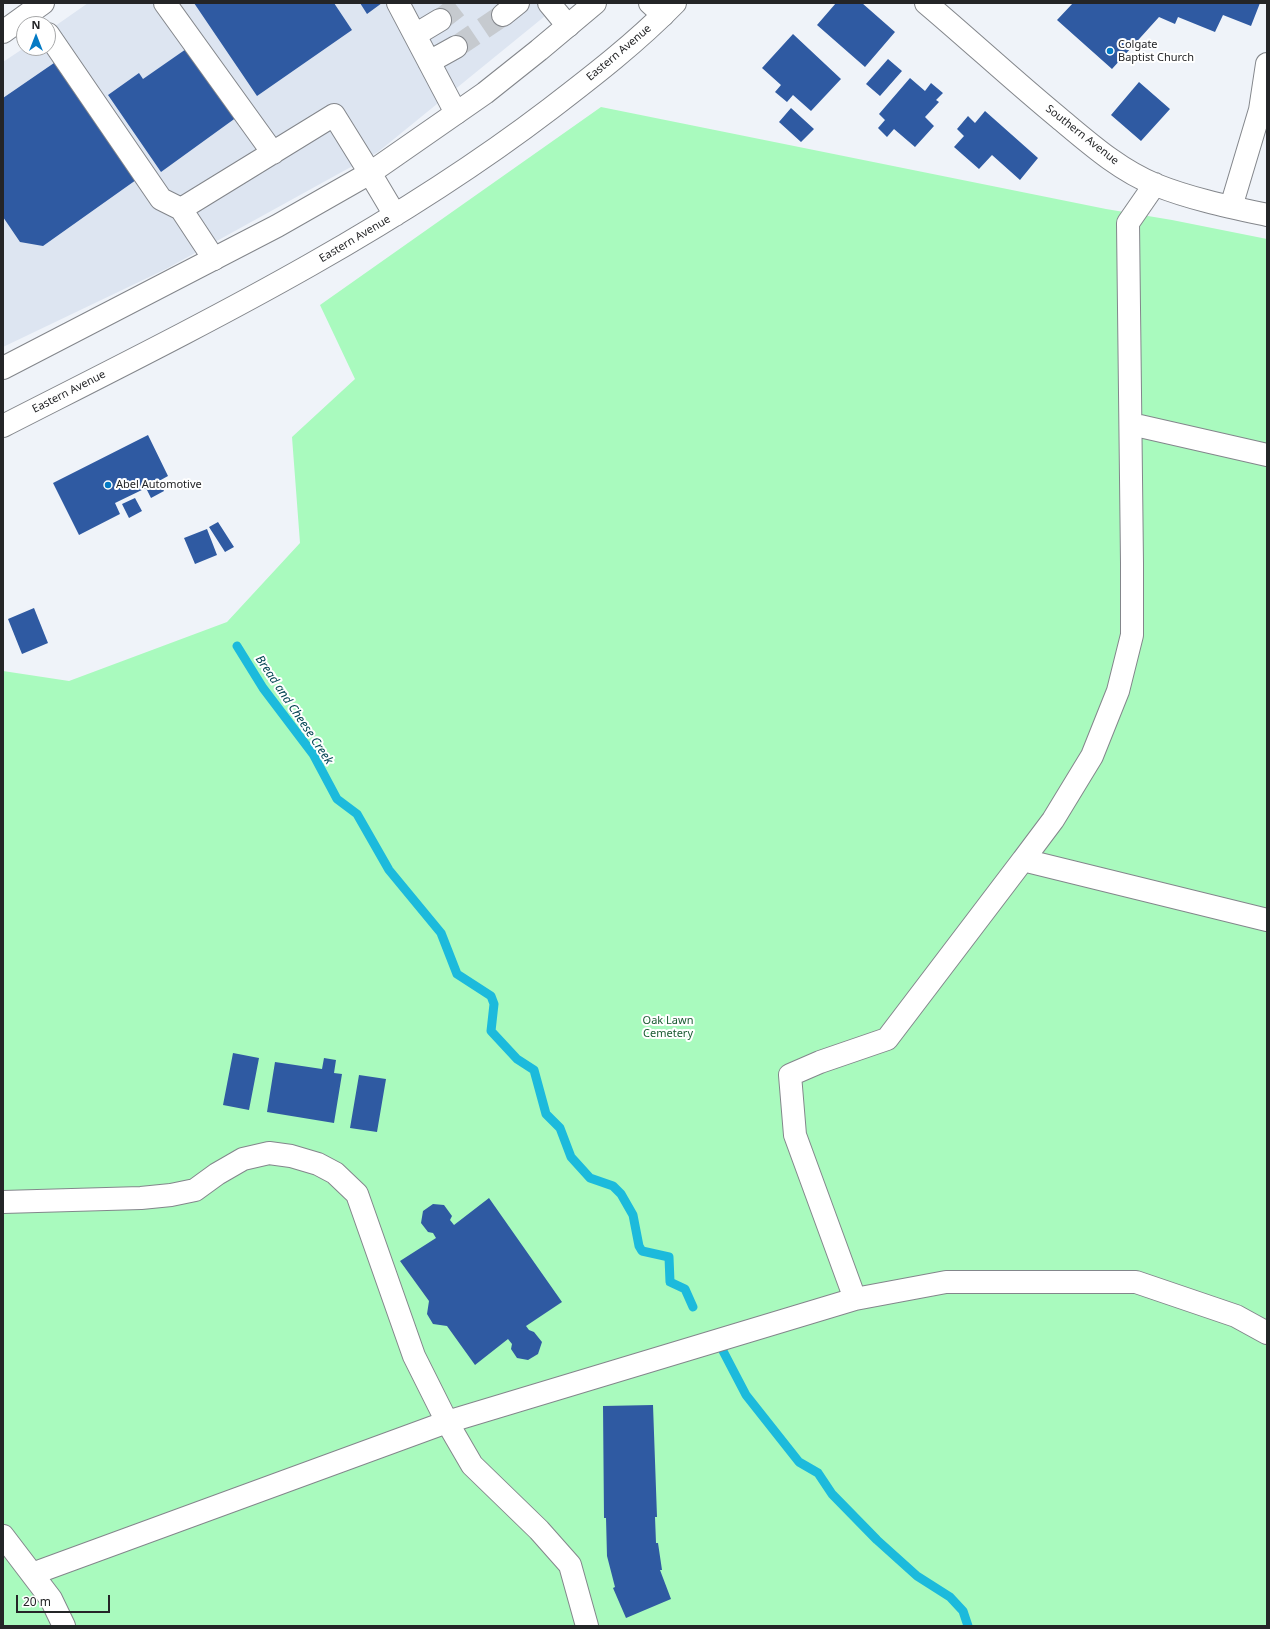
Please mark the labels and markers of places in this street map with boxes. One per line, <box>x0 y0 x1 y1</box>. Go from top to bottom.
place label: Colgate Baptist Church <box>1118 38 1194 64</box>
marker: Colgate Baptist Church <box>1105 46 1115 56</box>
place label: Abel Automotive <box>116 478 202 492</box>
marker: Abel Automotive <box>103 480 113 490</box>

